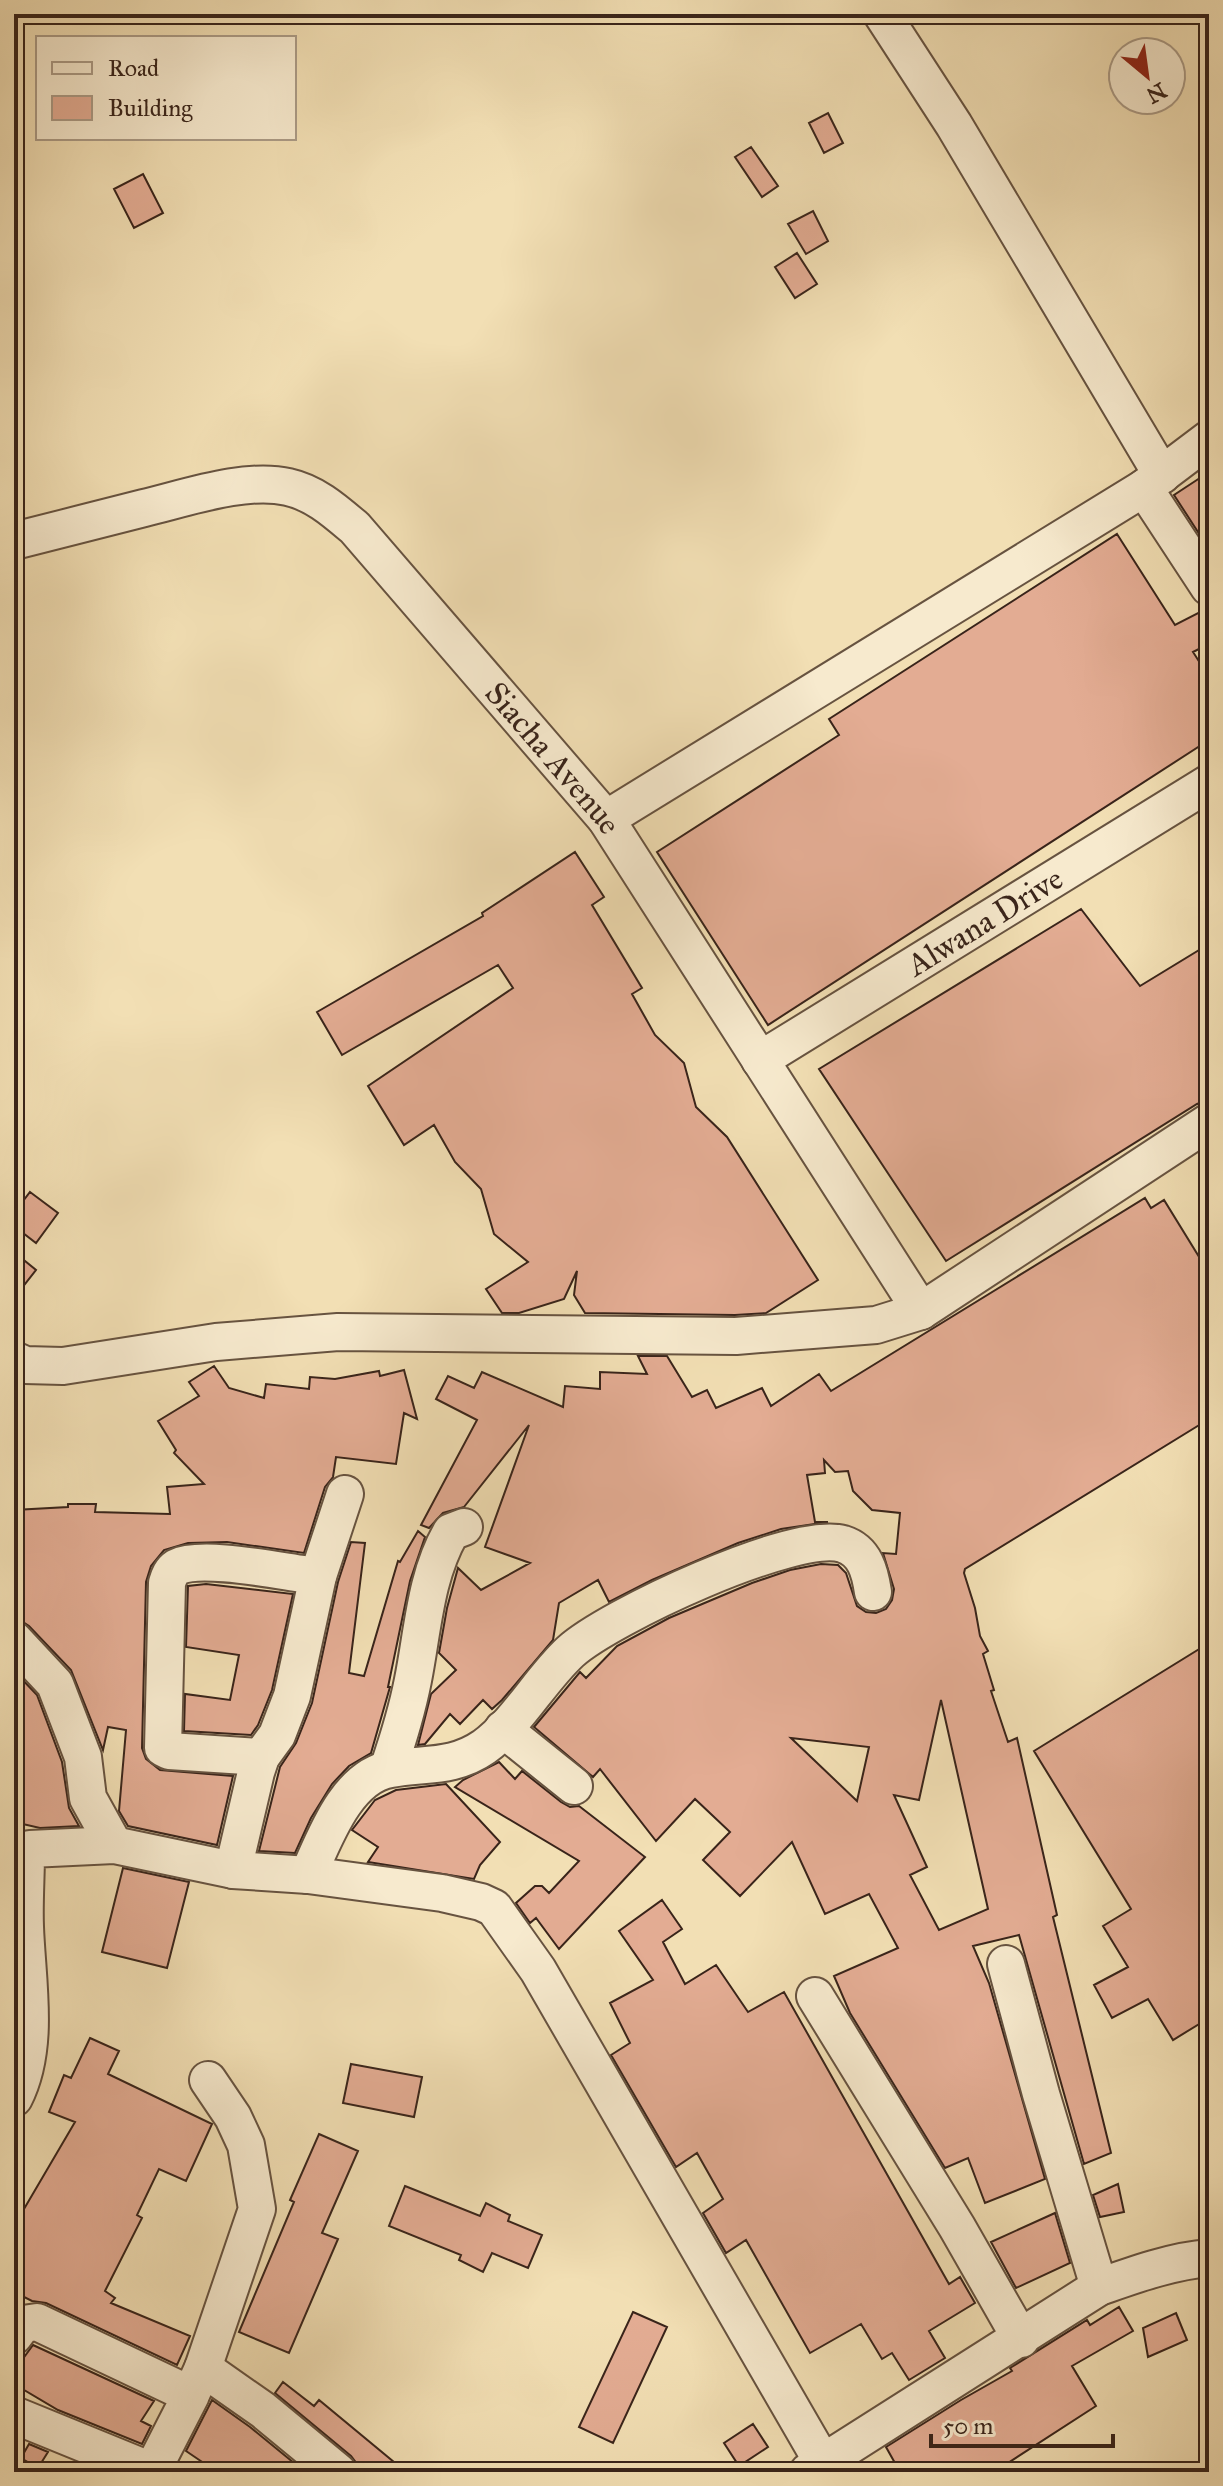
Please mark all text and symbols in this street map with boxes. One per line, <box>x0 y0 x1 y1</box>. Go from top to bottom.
legend <box>36 36 296 140</box>
north arrow <box>1107 36 1187 116</box>
text: Road <box>108 53 159 83</box>
text: N <box>1141 77 1171 110</box>
text: Building <box>108 93 193 123</box>
street label: Siacha Avenue <box>477 674 629 841</box>
street label: Alwana Drive <box>898 859 1070 986</box>
scale bar <box>931 2398 1113 2448</box>
text: 50 m <box>943 2411 993 2441</box>

